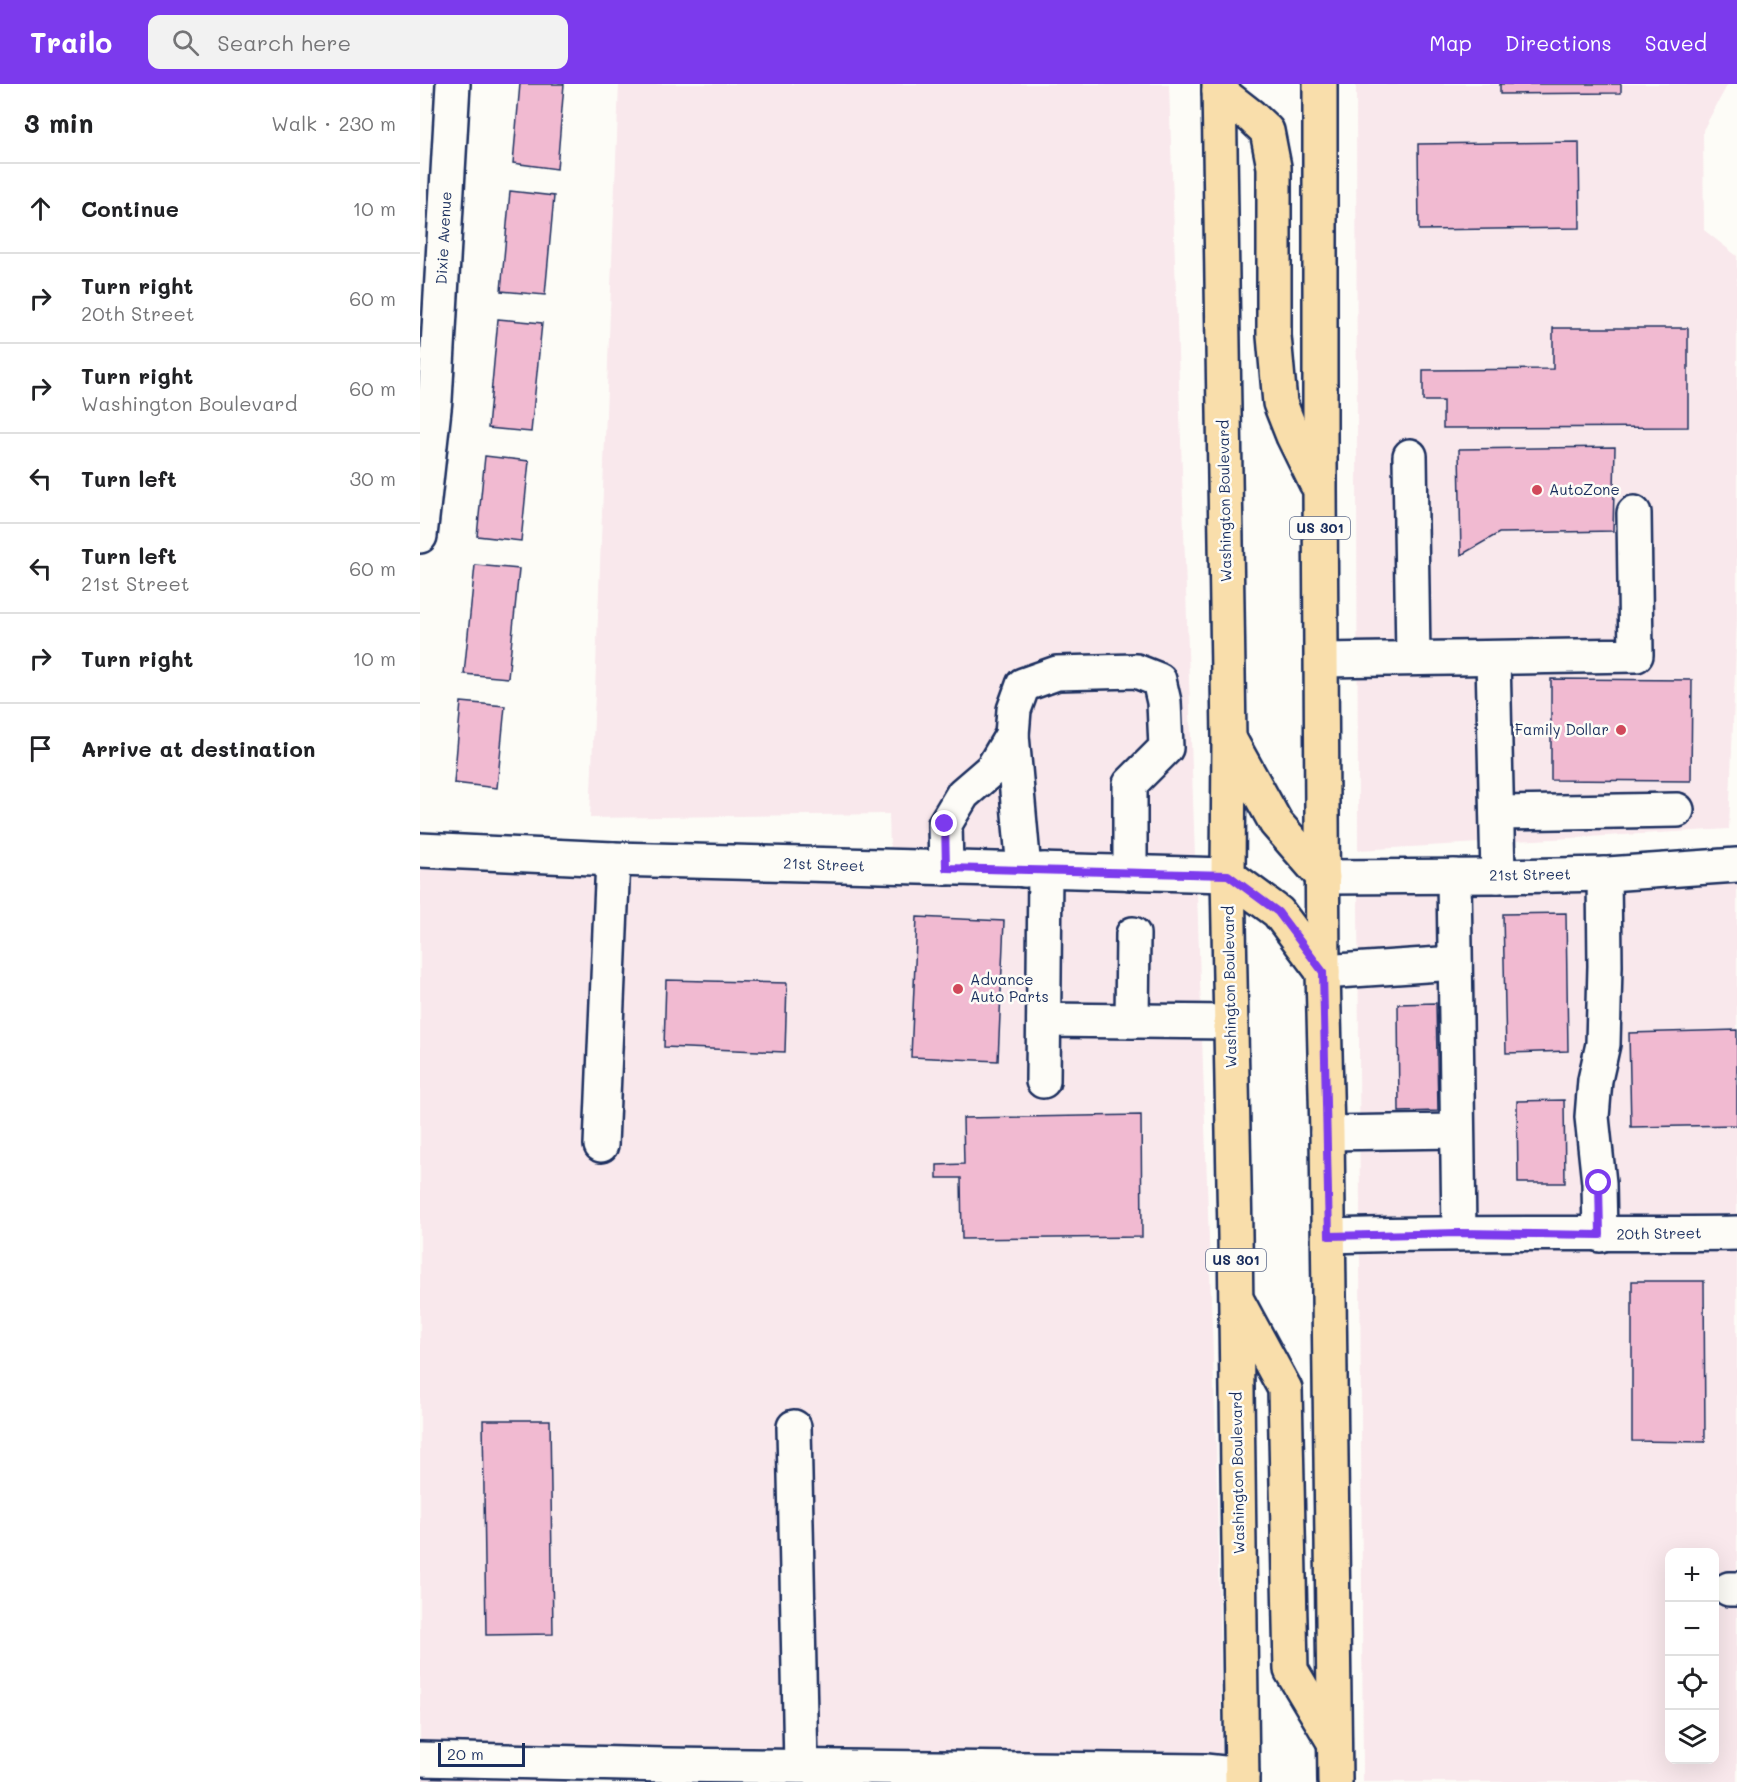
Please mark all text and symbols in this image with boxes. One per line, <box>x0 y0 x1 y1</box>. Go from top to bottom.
search box <box>148 15 568 69</box>
text: Trailo <box>30 24 112 60</box>
icon: search <box>169 26 202 59</box>
text: Search here <box>217 28 351 57</box>
text: Map <box>1429 29 1472 56</box>
text: Directions <box>1505 29 1612 56</box>
text: Saved <box>1645 29 1707 56</box>
text: 3 min <box>24 106 93 140</box>
text: Walk · 230 m <box>271 110 396 136</box>
street label: Dixie Avenue <box>431 191 455 285</box>
icon: ahead <box>24 192 57 225</box>
text: Continue <box>81 194 179 223</box>
text: 10 m <box>352 195 396 221</box>
text: Turn right <box>81 271 193 300</box>
icon: right <box>24 282 57 315</box>
text: 60 m <box>349 285 396 311</box>
text: 20th Street <box>81 300 195 326</box>
text: Turn right <box>81 361 193 390</box>
icon: right <box>24 372 57 405</box>
text: 60 m <box>349 375 396 401</box>
text: Washington Boulevard <box>81 390 297 416</box>
street label: Washington Boulevard <box>1213 420 1235 582</box>
icon: left <box>24 462 57 495</box>
text: Turn left <box>81 464 177 493</box>
text: 30 m <box>350 465 396 491</box>
place label: AutoZone <box>1549 479 1620 499</box>
marker: AutoZone <box>1530 483 1544 497</box>
road number: US 301 <box>1290 517 1350 539</box>
text: Turn left <box>81 541 177 570</box>
icon: left <box>24 552 57 585</box>
text: 60 m <box>349 555 396 581</box>
text: 21st Street <box>81 570 190 596</box>
icon: right <box>24 642 57 675</box>
text: Turn right <box>81 644 193 673</box>
text: 10 m <box>352 645 396 671</box>
place label: Family Dollar <box>1515 719 1609 739</box>
marker: Family Dollar <box>1614 723 1628 737</box>
icon: arrive <box>24 732 57 765</box>
text: Arrive at destination <box>81 734 316 763</box>
route end <box>931 810 957 836</box>
street label: 21st Street <box>783 853 865 875</box>
street label: 21st Street <box>1489 863 1571 885</box>
street label: Washington Boulevard <box>1218 906 1240 1068</box>
place label: Advance Auto Parts <box>970 969 1049 1006</box>
marker: Advance Auto Parts <box>951 982 965 996</box>
route start <box>1585 1169 1611 1195</box>
street label: 20th Street <box>1616 1222 1702 1244</box>
road number: US 301 <box>1206 1249 1266 1271</box>
street label: Washington Boulevard <box>1226 1392 1248 1554</box>
map controls <box>1665 1548 1719 1764</box>
button: + <box>1665 1548 1719 1602</box>
button: − <box>1665 1602 1719 1656</box>
button: locate <box>1665 1656 1719 1710</box>
button: layers <box>1665 1710 1719 1764</box>
scale bar <box>438 1740 525 1768</box>
text: 20 m <box>447 1743 484 1764</box>

